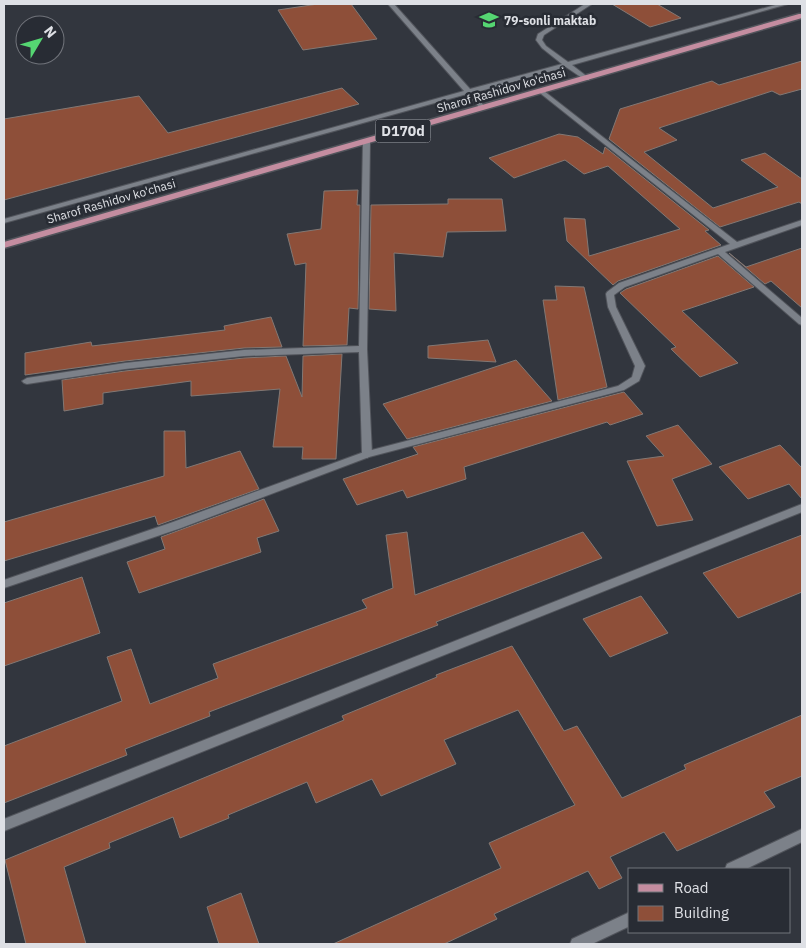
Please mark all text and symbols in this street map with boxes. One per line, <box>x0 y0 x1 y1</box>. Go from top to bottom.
school or university icon: 79-sonli maktab <box>478 9 500 31</box>
place label: 79-sonli maktab <box>504 13 596 28</box>
north arrow <box>15 15 65 65</box>
text: N <box>40 22 60 42</box>
street label: Sharof Rashidov ko'chasi <box>435 64 567 116</box>
road number: D170d <box>376 120 430 142</box>
street label: Sharof Rashidov ko'chasi <box>45 175 177 227</box>
legend <box>628 868 791 933</box>
text: Road <box>674 878 709 897</box>
text: Building <box>674 903 729 922</box>

